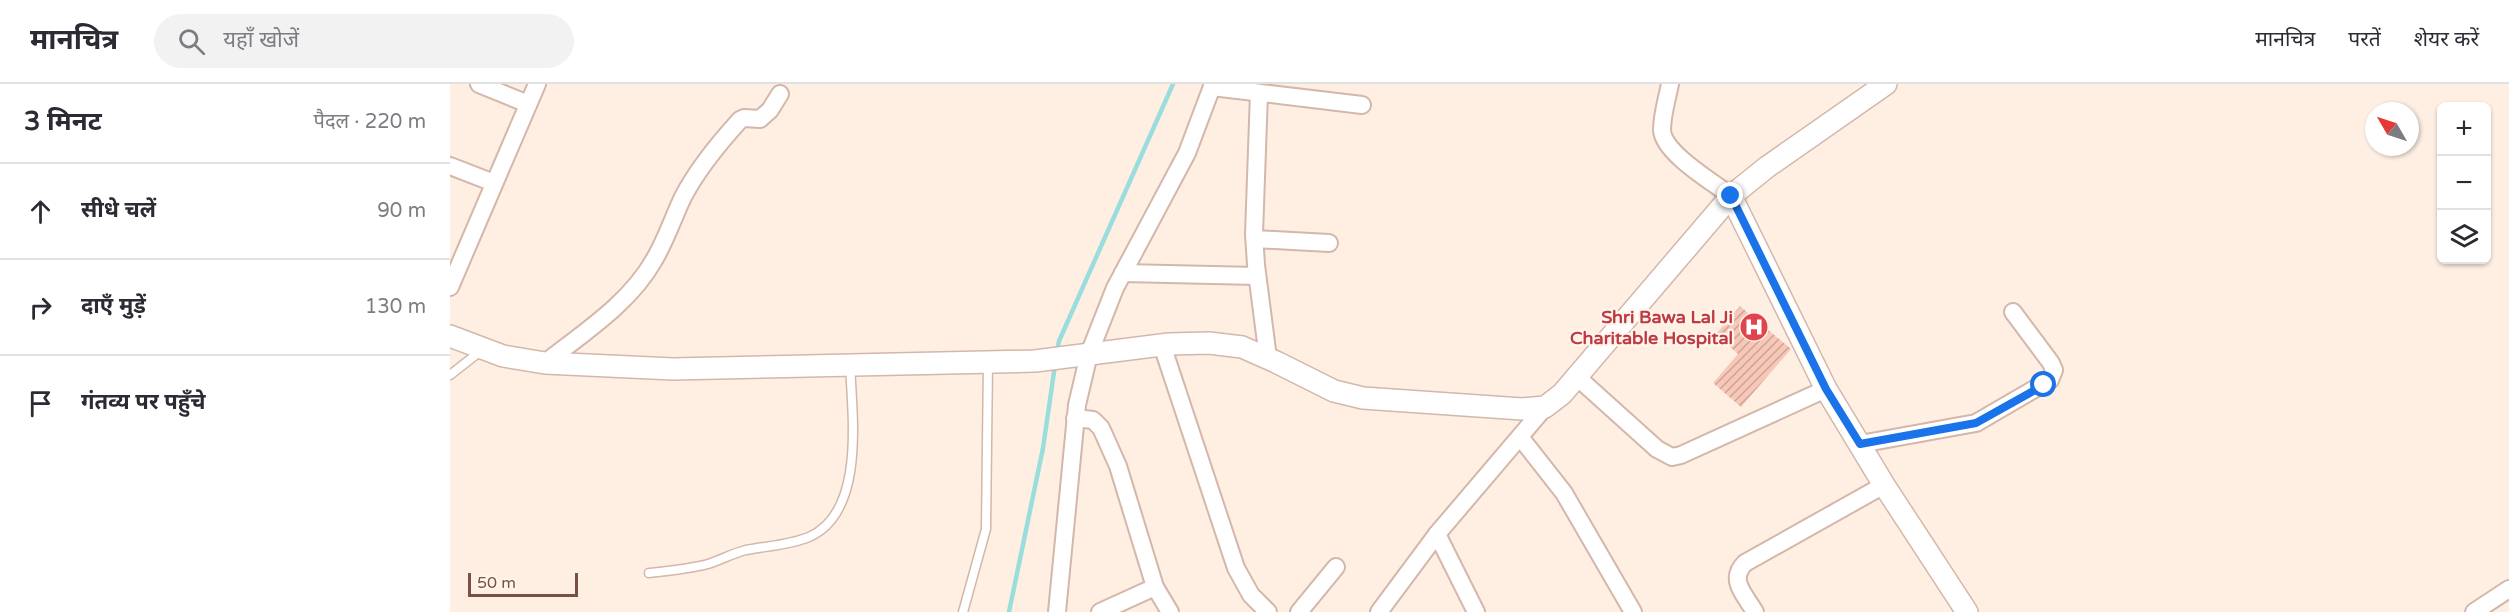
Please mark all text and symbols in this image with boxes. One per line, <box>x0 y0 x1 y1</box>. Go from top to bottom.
search box <box>154 14 574 68</box>
text: मानचित्र <box>30 23 118 57</box>
icon: search <box>175 25 208 58</box>
text: यहाँ खोजें <box>223 27 299 53</box>
text: मानचित्र <box>2255 27 2315 52</box>
text: परतें <box>2348 27 2381 52</box>
text: शेयर करें <box>2414 27 2479 52</box>
north arrow <box>2365 102 2419 156</box>
map controls <box>2437 102 2491 264</box>
button: + <box>2437 102 2491 156</box>
text: 3 मिनट <box>24 106 102 137</box>
text: पैदल · 220 m <box>314 110 426 134</box>
button: − <box>2437 156 2491 210</box>
route end <box>1717 182 1743 208</box>
icon: ahead <box>24 195 57 228</box>
text: सीधे चलें <box>81 197 156 223</box>
text: 90 m <box>377 199 426 223</box>
button: layers <box>2437 210 2491 264</box>
icon: right <box>24 291 57 324</box>
text: दाएँ मुड़ें <box>81 293 146 319</box>
text: 130 m <box>365 295 426 319</box>
place label: Shri Bawa Lal Ji Charitable Hospital <box>1570 306 1733 349</box>
hospital icon: Shri Bawa Lal Ji Charitable Hospital <box>1738 311 1770 343</box>
route start <box>2030 371 2056 397</box>
icon: arrive <box>24 387 57 420</box>
text: गंतव्य पर पहुँचे <box>81 389 206 415</box>
scale bar <box>468 570 578 598</box>
text: 50 m <box>477 573 516 593</box>

